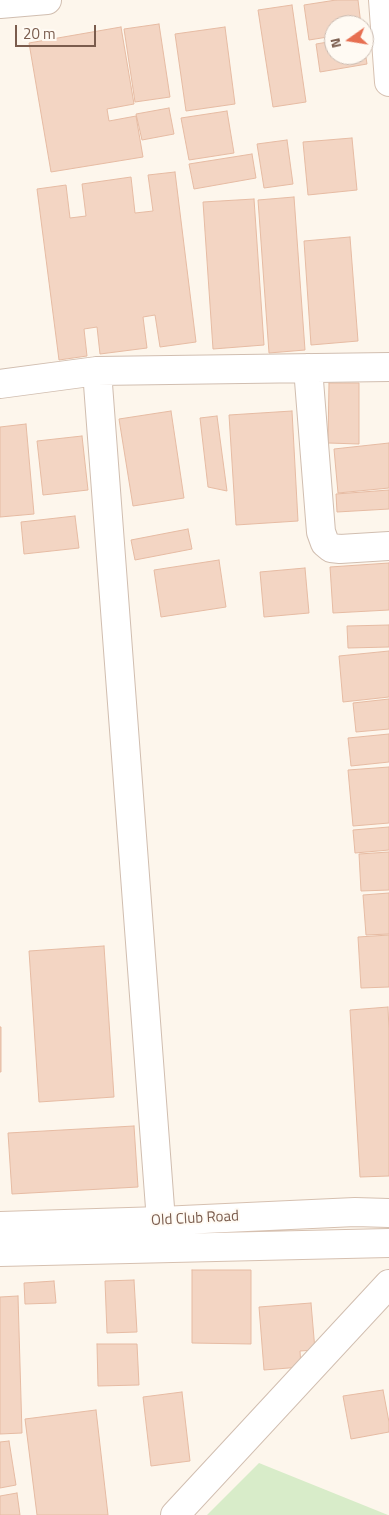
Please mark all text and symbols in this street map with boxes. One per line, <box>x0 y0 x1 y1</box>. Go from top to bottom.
scale bar <box>18 15 99 47</box>
north arrow <box>324 15 374 65</box>
text: 20 m <box>23 22 56 45</box>
text: N <box>324 36 346 50</box>
street label: Old Club Road <box>151 1208 239 1230</box>

